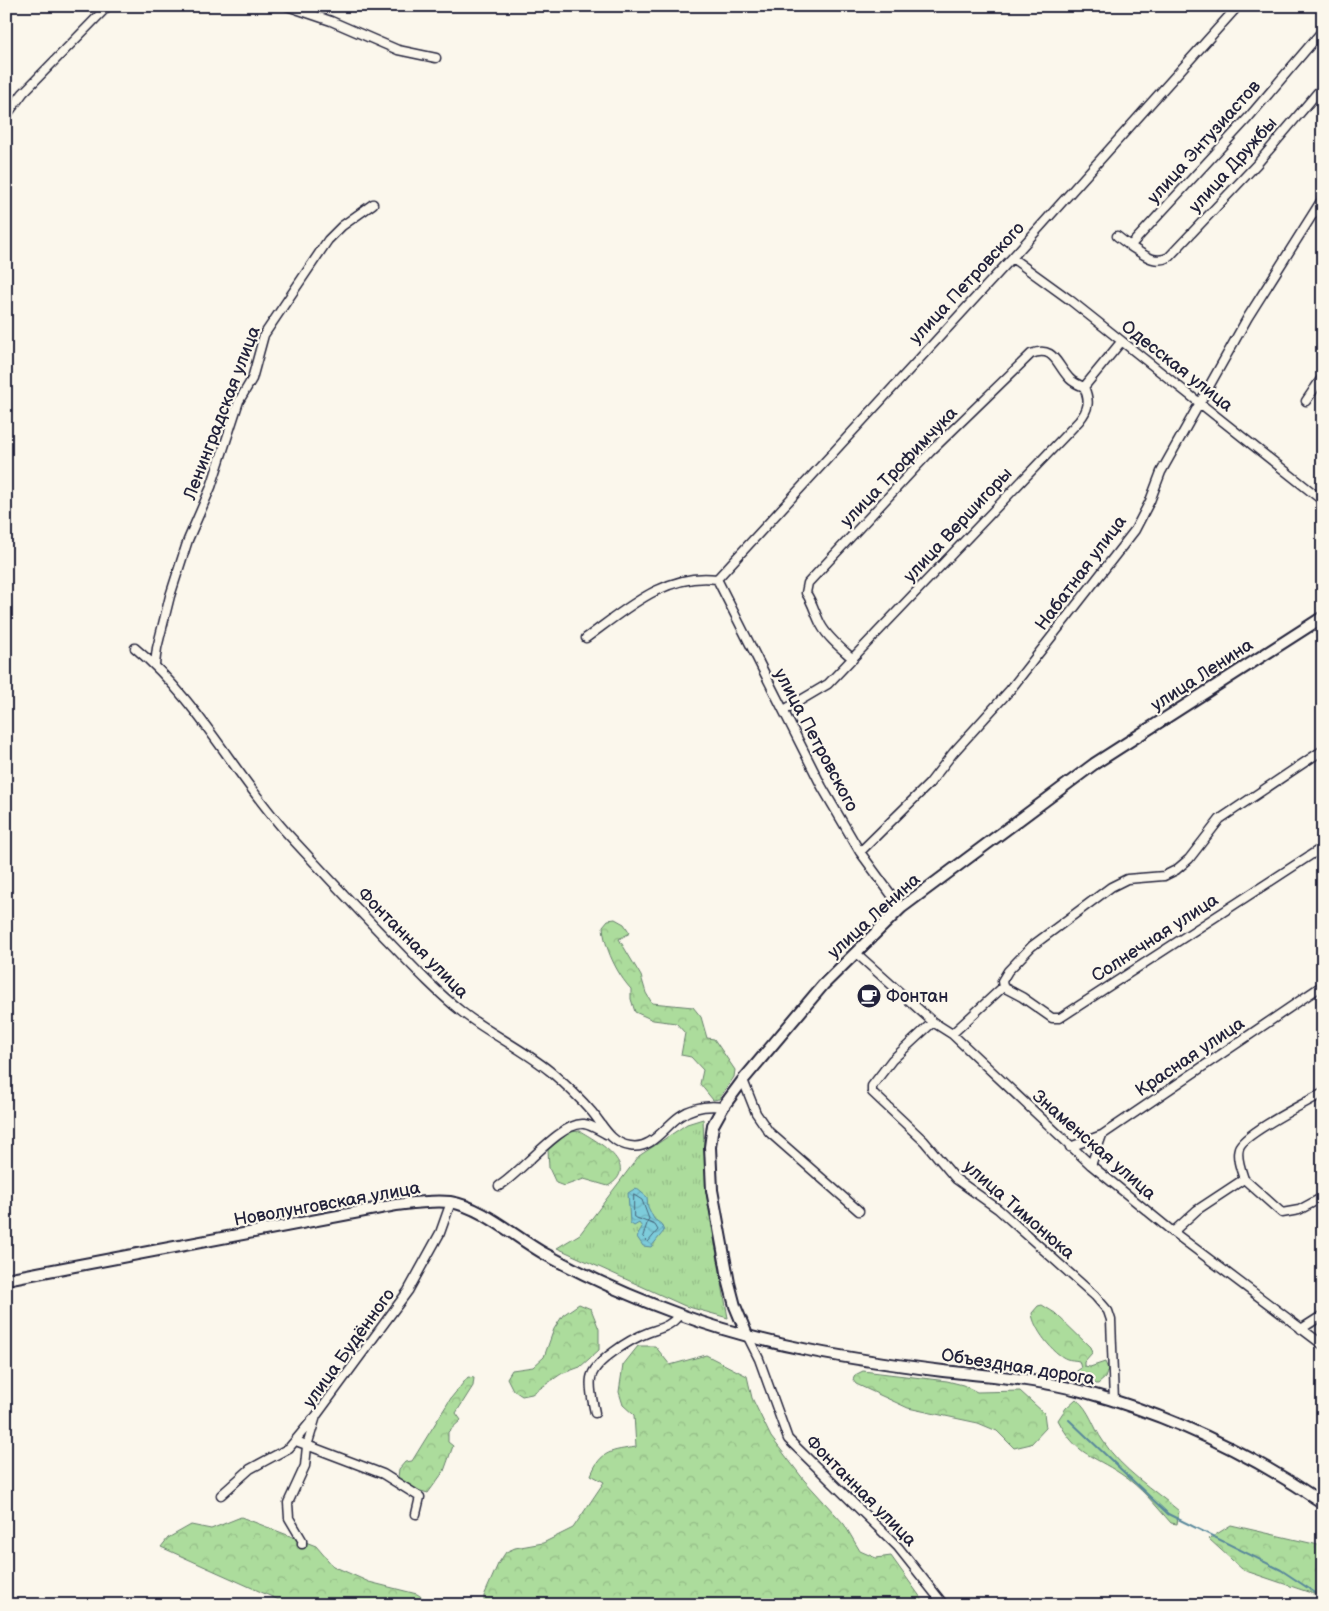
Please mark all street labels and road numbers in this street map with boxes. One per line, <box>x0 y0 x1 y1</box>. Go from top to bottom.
street label: улица Энтузиастов <box>1143 76 1265 208</box>
street label: улица Дружбы <box>1185 113 1281 217</box>
street label: улица Петровского <box>905 218 1029 348</box>
street label: Одесская улица <box>1117 316 1237 416</box>
street label: Ленинградская улица <box>179 323 265 504</box>
street label: улица Трофимчука <box>836 402 962 532</box>
street label: улица Вершигоры <box>899 463 1017 587</box>
street label: Набатная улица <box>1031 511 1131 635</box>
street label: улица Ленина <box>1147 634 1257 716</box>
street label: улица Петровского <box>769 665 863 815</box>
street label: улица Ленина <box>823 869 925 963</box>
street label: Фонтанная улица <box>353 883 473 1003</box>
street label: Солнечная улица <box>1088 889 1223 987</box>
street label: Красная улица <box>1132 1013 1249 1101</box>
street label: Знаменская улица <box>1028 1086 1160 1205</box>
street label: улица Тимонюка <box>959 1156 1079 1264</box>
street label: Новолунговская улица <box>232 1177 422 1231</box>
street label: улица Будённого <box>299 1284 399 1412</box>
street label: Объездная дорога <box>940 1344 1097 1390</box>
street label: Фонтанная улица <box>801 1431 921 1551</box>

